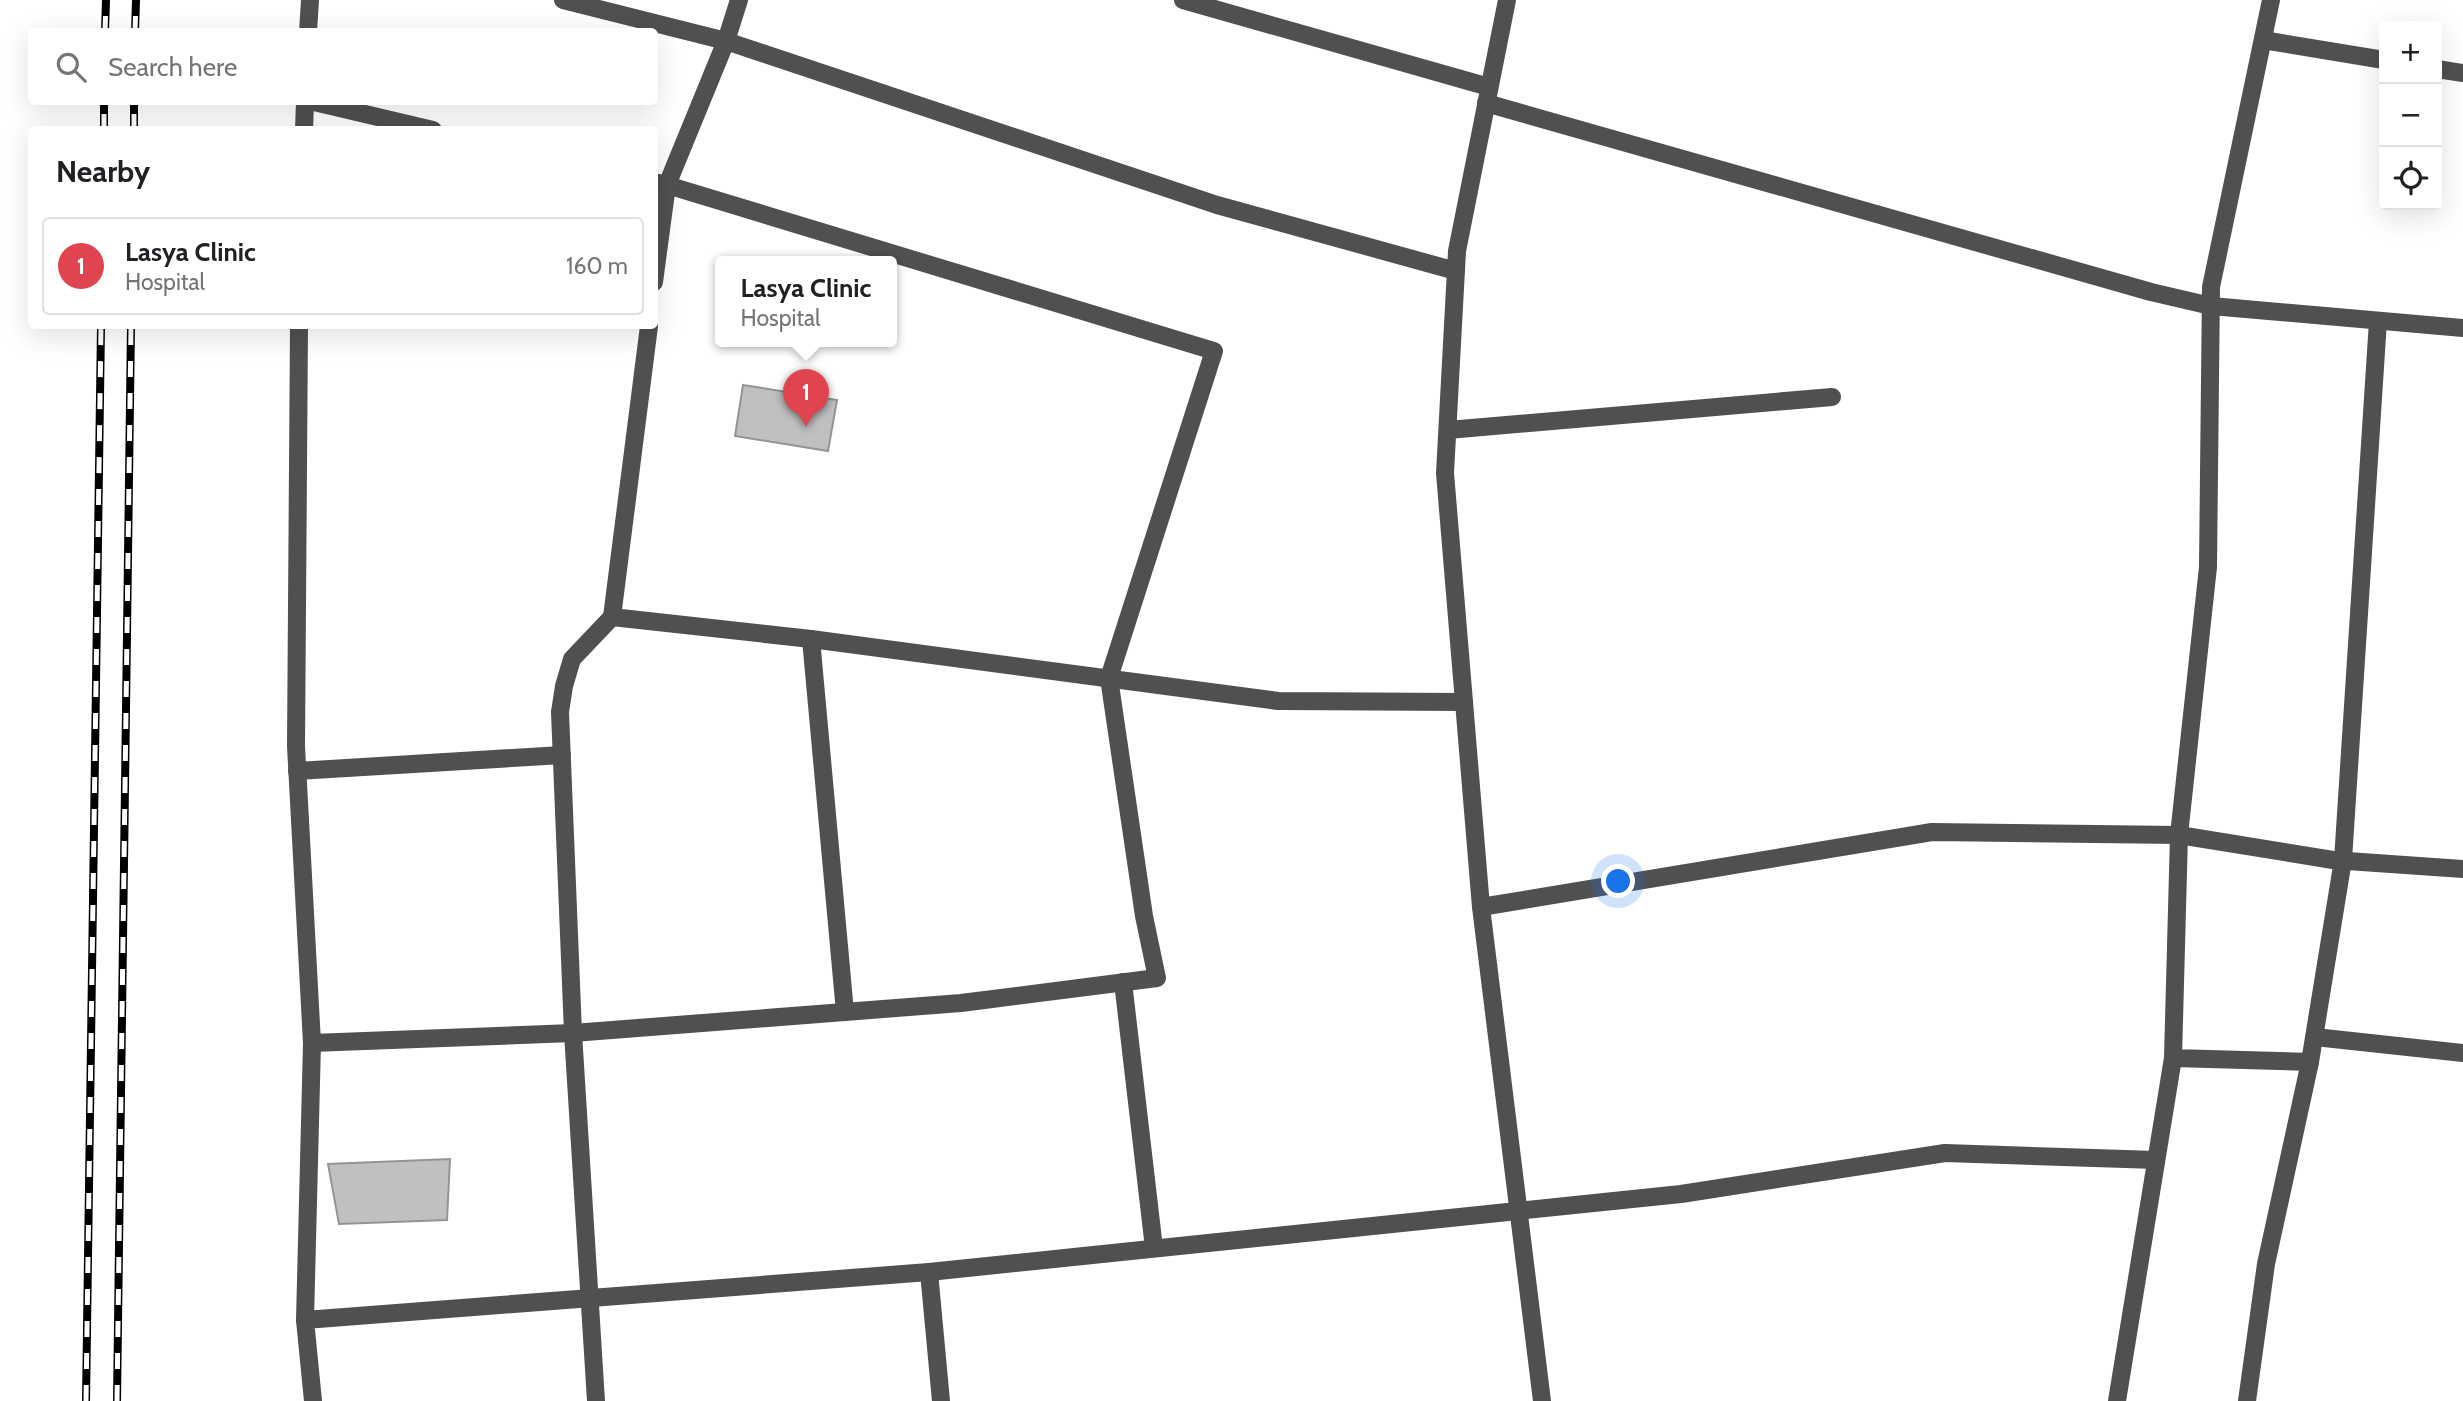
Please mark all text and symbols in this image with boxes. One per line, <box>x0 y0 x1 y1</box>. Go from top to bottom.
map controls <box>2379 21 2442 210</box>
button: + <box>2379 21 2442 84</box>
search box <box>28 28 658 105</box>
icon: search <box>52 48 90 86</box>
text: Search here <box>108 51 237 83</box>
button: − <box>2379 84 2442 147</box>
button: locate <box>2379 147 2442 210</box>
text: Nearby <box>56 153 150 190</box>
text: Lasya Clinic <box>125 236 256 268</box>
text: 1 <box>77 252 85 280</box>
text: 160 m <box>566 252 628 280</box>
popup <box>715 256 897 347</box>
text: Hospital <box>125 268 205 296</box>
text: Lasya Clinic <box>741 272 871 304</box>
text: Hospital <box>741 304 821 332</box>
pin: 1 <box>783 369 829 427</box>
your location <box>1601 864 1635 898</box>

